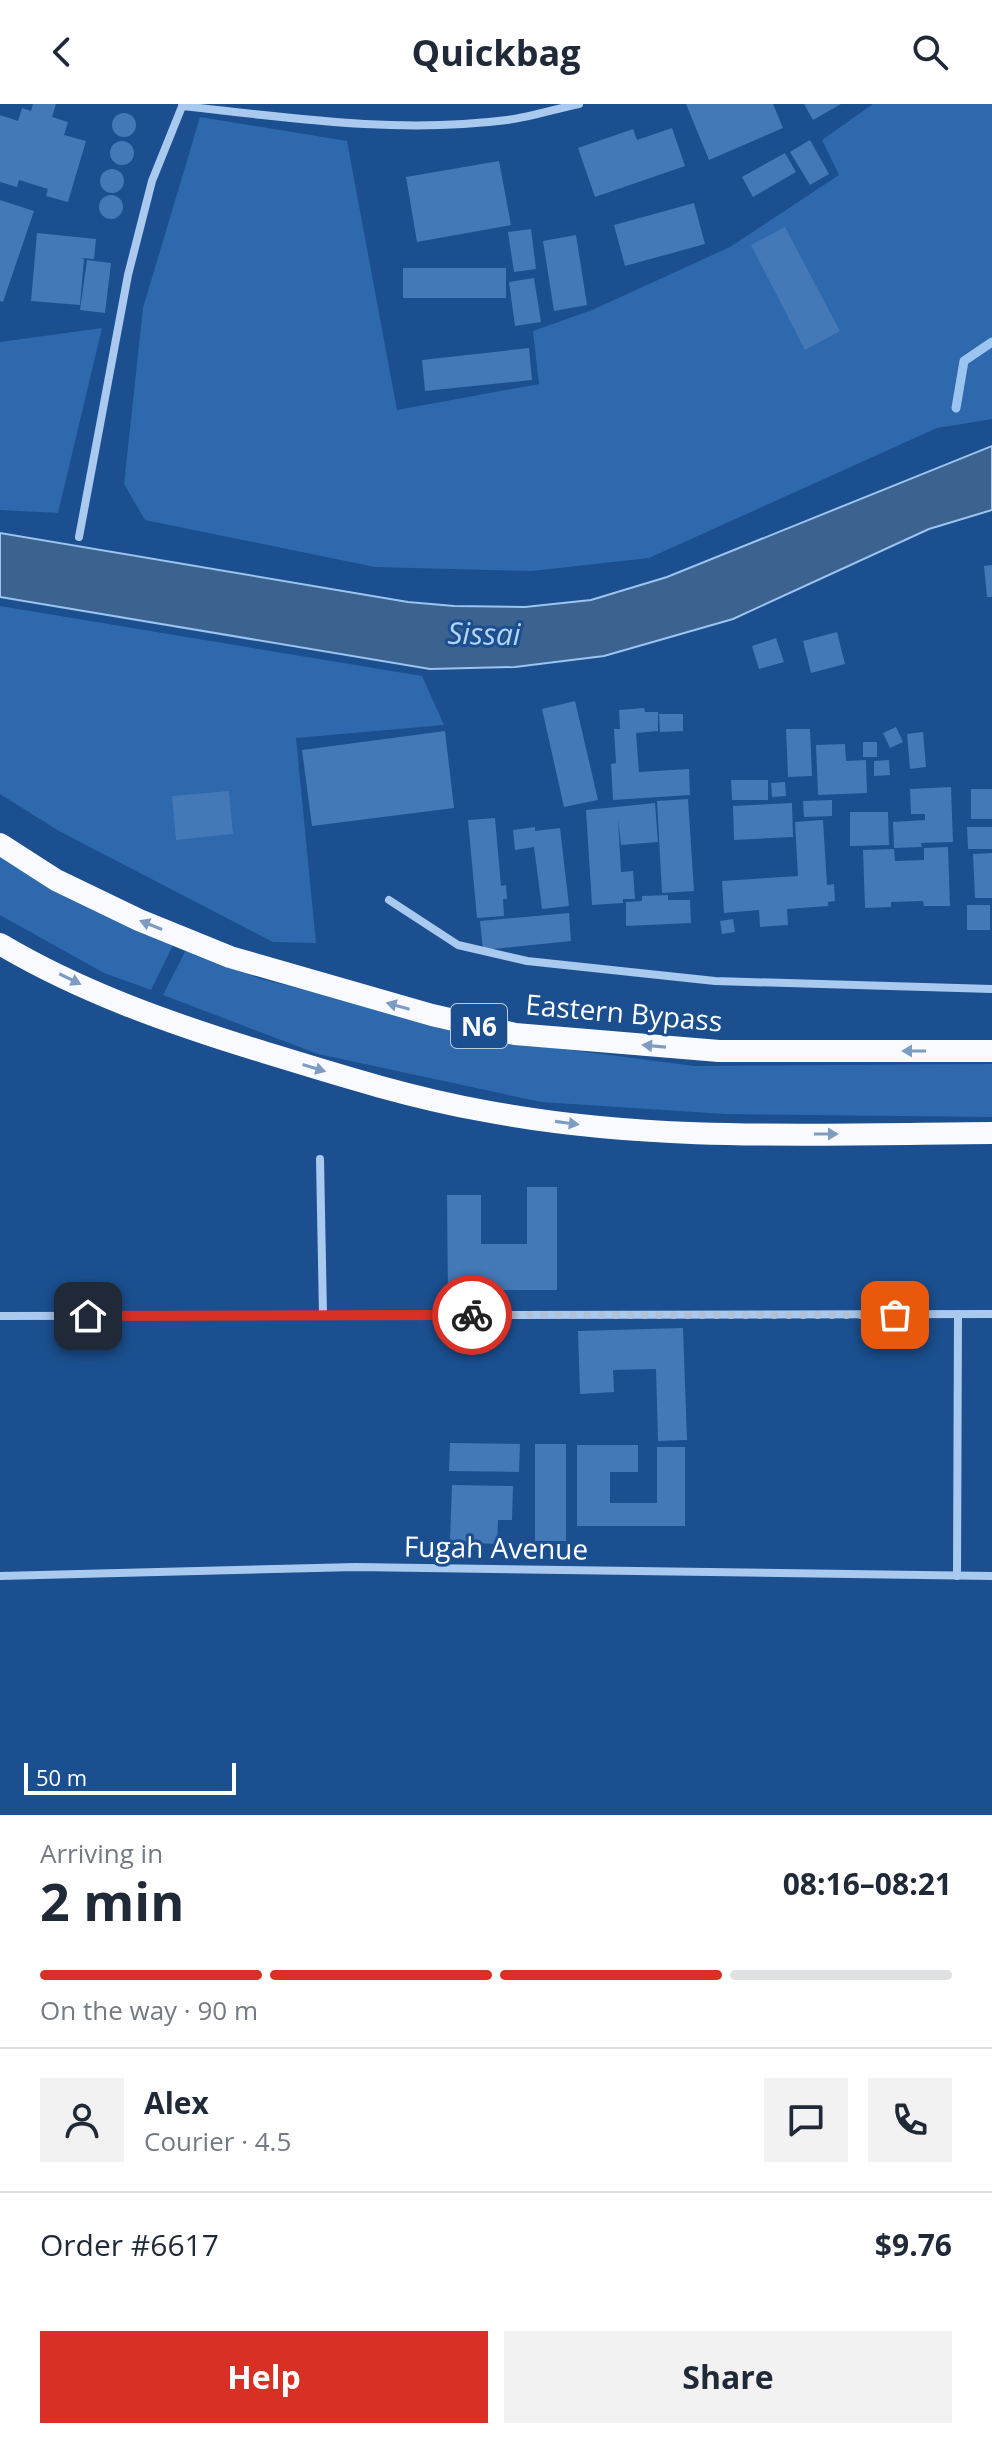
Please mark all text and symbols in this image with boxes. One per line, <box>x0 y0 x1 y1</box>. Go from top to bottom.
text: Quickbag <box>412 28 581 77</box>
icon: back <box>40 30 84 74</box>
icon: search <box>908 30 952 74</box>
water label: Sissai <box>447 612 521 654</box>
one-way arrow <box>139 918 163 931</box>
one-way arrow <box>58 972 81 986</box>
street label: Eastern Bypass <box>524 984 724 1040</box>
one-way arrow <box>386 999 410 1012</box>
road number: N6 <box>451 1004 507 1048</box>
one-way arrow <box>641 1039 666 1052</box>
one-way arrow <box>901 1045 926 1057</box>
one-way arrow <box>302 1062 326 1074</box>
one-way arrow <box>555 1117 580 1130</box>
one-way arrow <box>814 1128 839 1140</box>
courier <box>432 1275 512 1355</box>
pin <box>861 1281 929 1349</box>
pin <box>54 1282 122 1350</box>
icon: bike <box>450 1293 494 1337</box>
icon: bag <box>873 1293 917 1337</box>
icon: home <box>66 1294 110 1338</box>
street label: Fugah Avenue <box>404 1526 588 1568</box>
scale bar <box>24 1759 236 1795</box>
text: 50 m <box>36 1762 87 1792</box>
text: Arriving in <box>40 1835 163 1871</box>
text: 08:16–08:21 <box>783 1863 952 1904</box>
text: 2 min <box>40 1865 184 1936</box>
text: On the way · 90 m <box>40 1992 258 2028</box>
button: person <box>40 2078 124 2162</box>
button: chat <box>764 2078 848 2162</box>
button: phone <box>868 2078 952 2162</box>
text: Alex <box>144 2082 209 2123</box>
text: Courier · 4.5 <box>144 2123 291 2159</box>
text: Order #6617 <box>40 2224 219 2265</box>
text: $9.76 <box>875 2224 952 2265</box>
button: Help <box>40 2331 488 2423</box>
button: Share <box>504 2331 952 2423</box>

